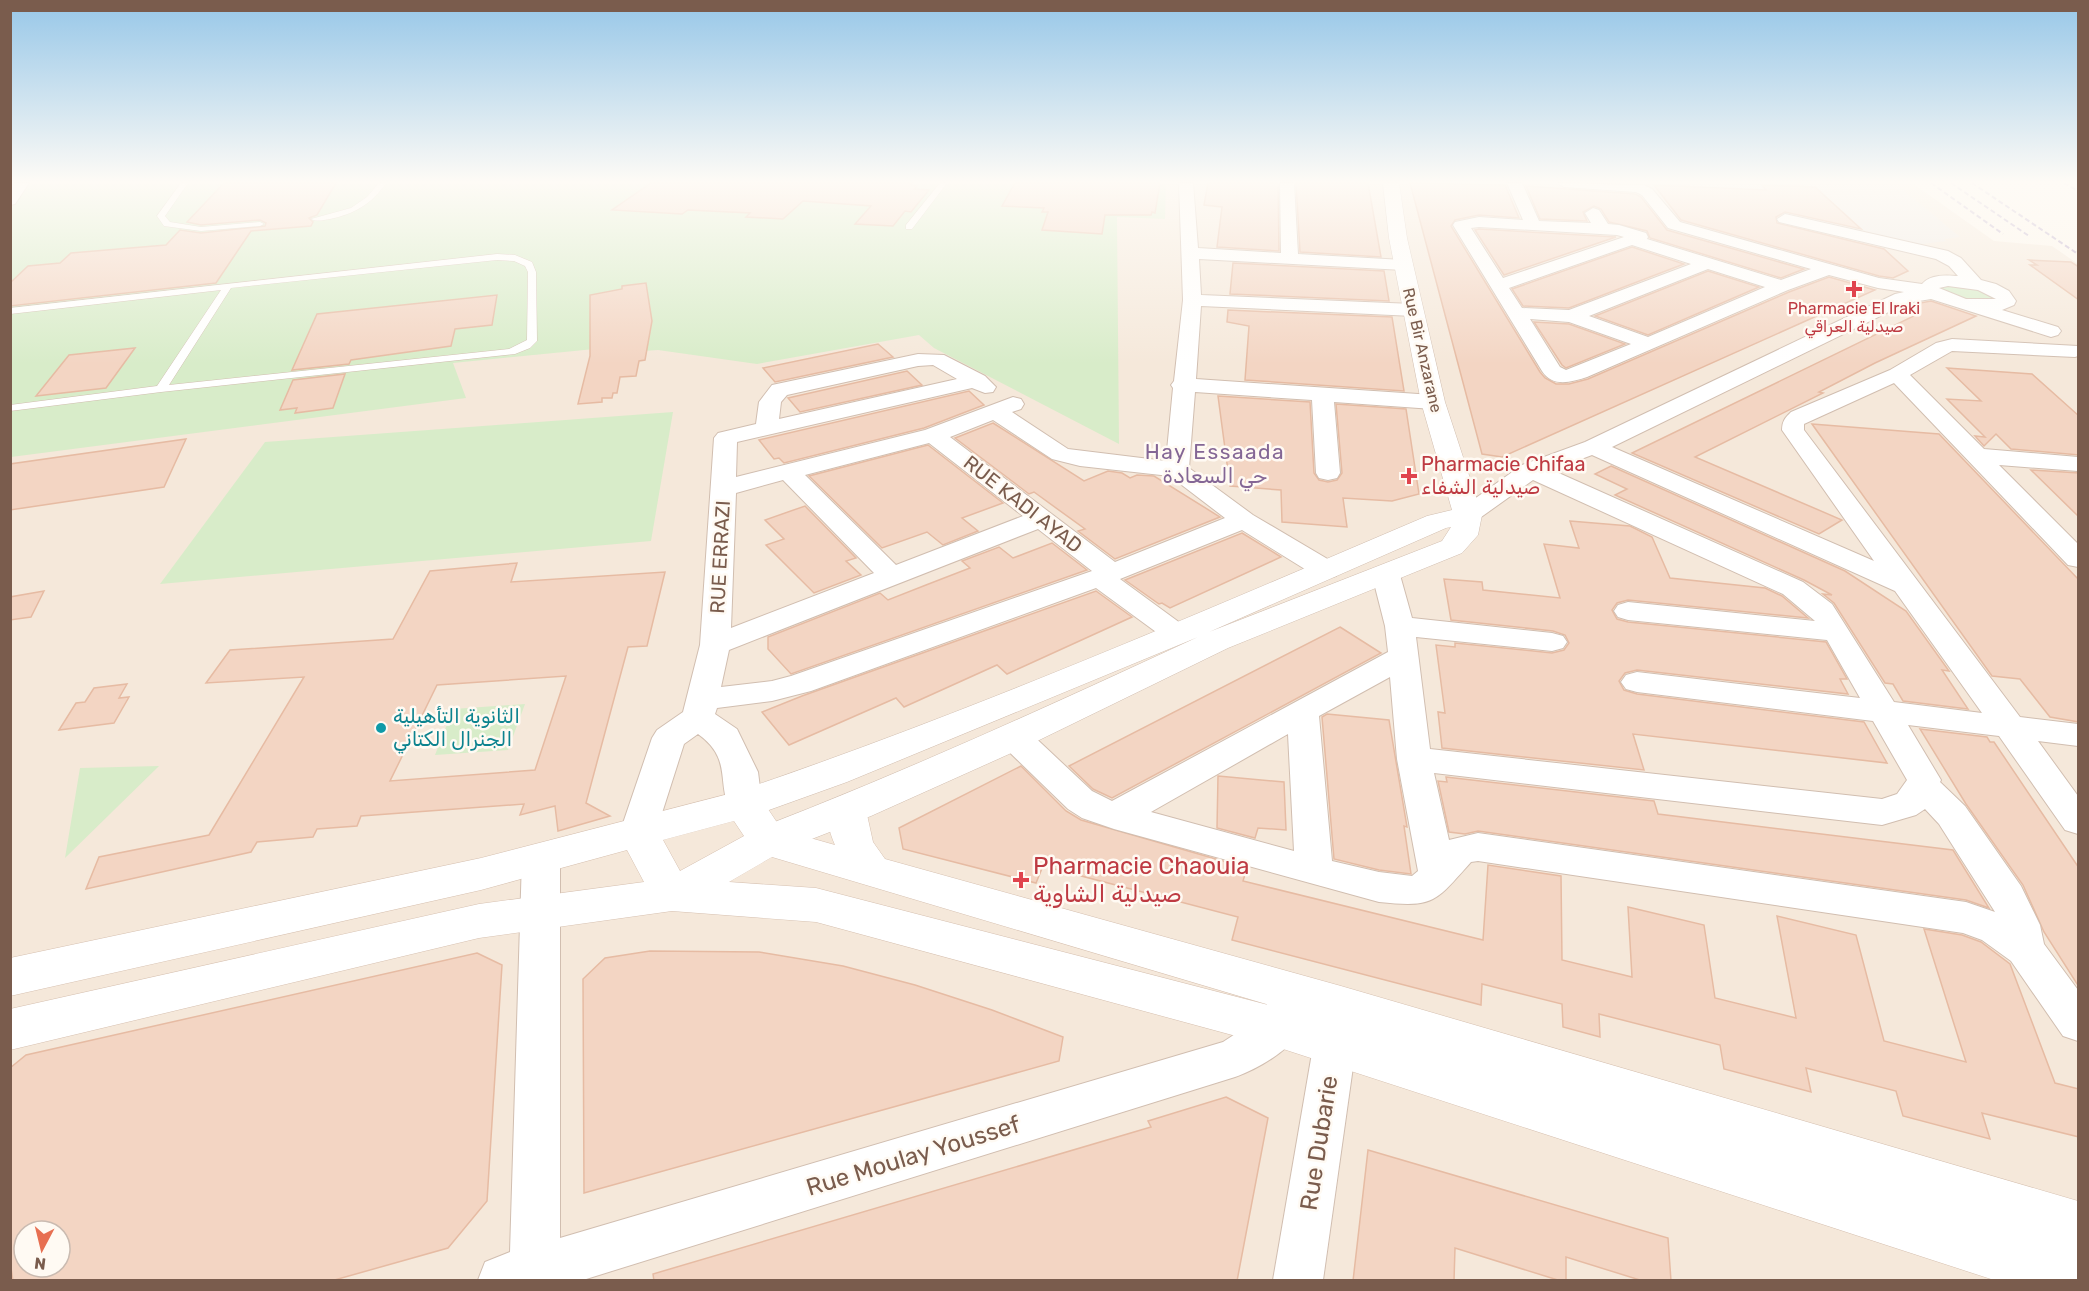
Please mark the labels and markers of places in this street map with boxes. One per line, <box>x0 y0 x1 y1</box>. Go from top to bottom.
marker: Pharmacie El Iraki صيدلية العراقي <box>1847 282 1861 296</box>
place label: Pharmacie El Iraki صيدلية العراقي <box>1788 299 1920 339</box>
place label: Pharmacie Chifaa صيدلية الشفاء <box>1421 452 1585 499</box>
marker: Pharmacie Chifaa صيدلية الشفاء <box>1402 469 1416 483</box>
place label: الثانوية التأهيلية الجنرال الكتاني <box>393 704 520 754</box>
marker: الثانوية التأهيلية الجنرال الكتاني <box>374 721 388 735</box>
place label: Pharmacie Chaouia صيدلية الشاوية <box>1033 852 1249 908</box>
marker: Pharmacie Chaouia صيدلية الشاوية <box>1014 873 1028 887</box>

